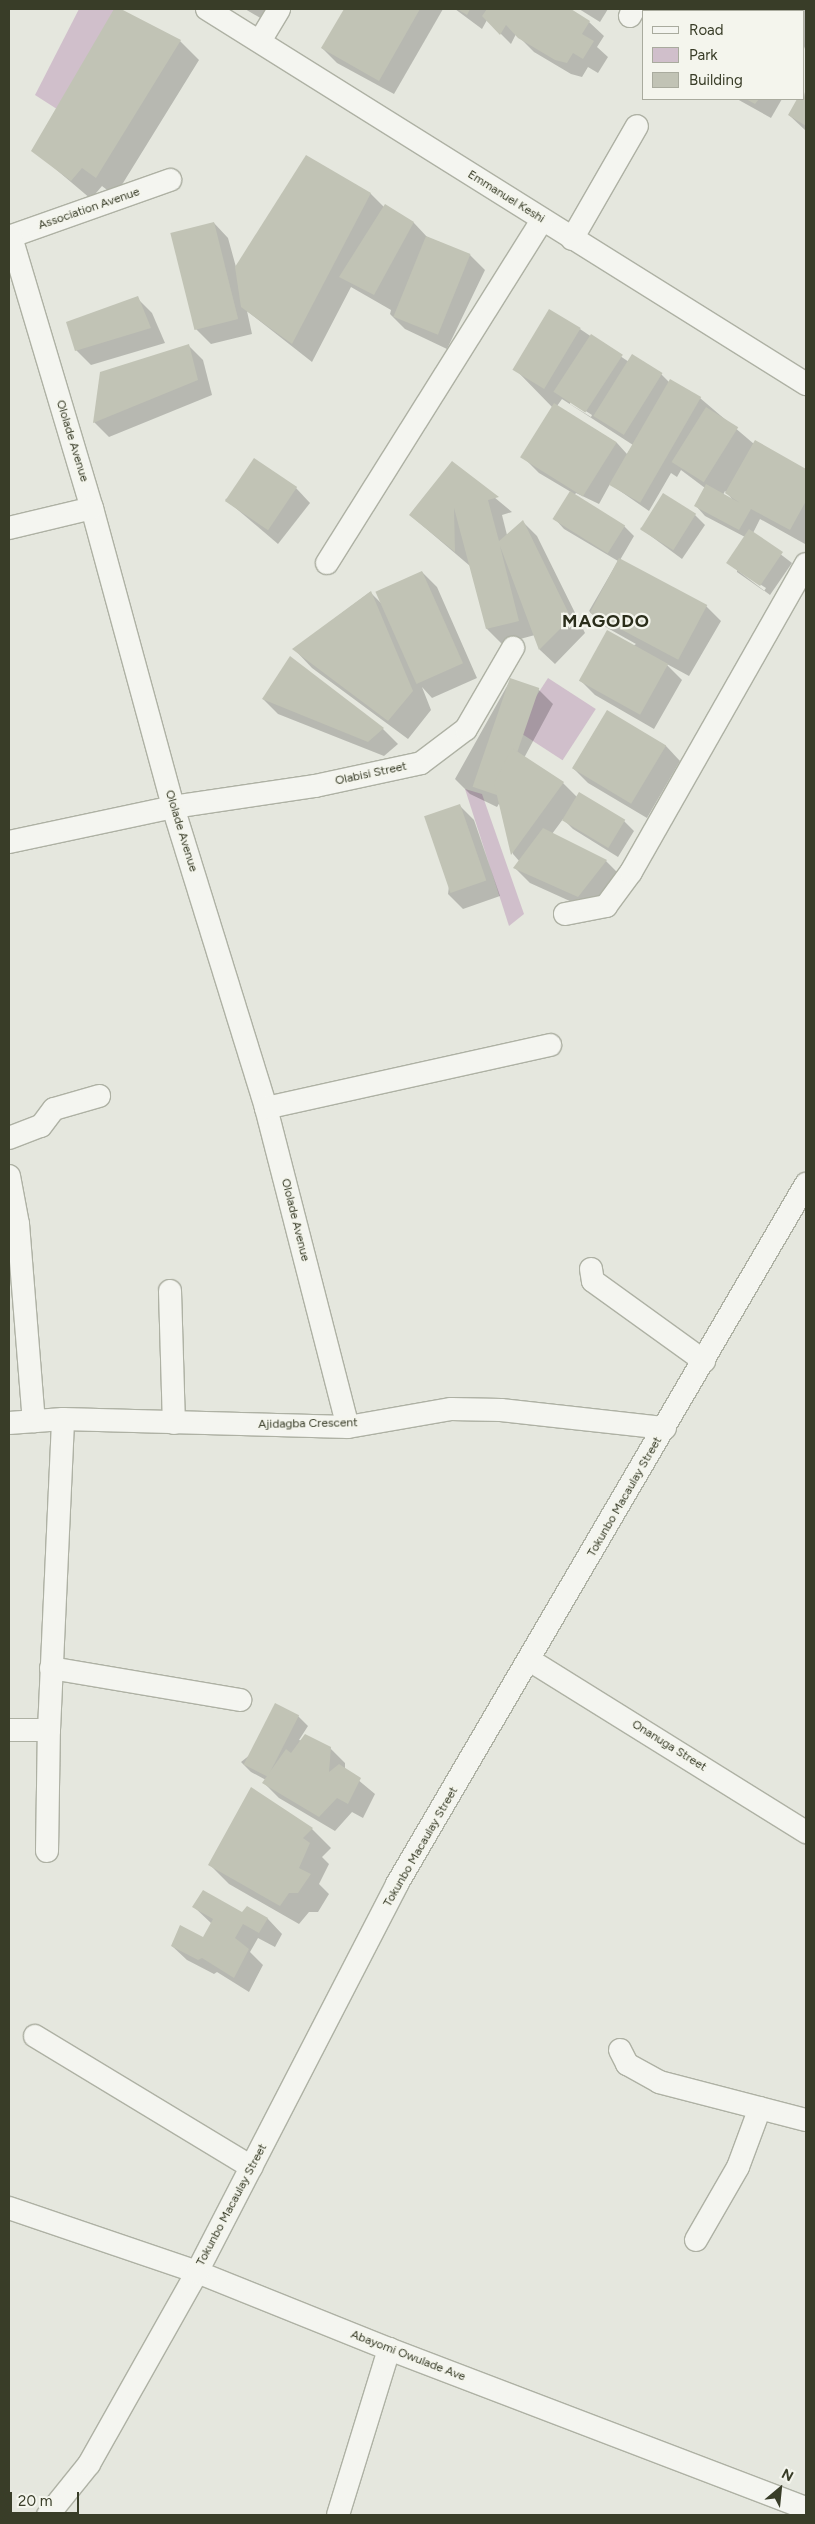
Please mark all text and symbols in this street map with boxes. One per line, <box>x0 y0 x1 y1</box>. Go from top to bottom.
legend <box>642 10 805 100</box>
text: Road <box>689 21 724 39</box>
text: Park <box>689 46 718 64</box>
text: Building <box>689 71 743 89</box>
street label: Emmanuel Keshi <box>465 168 547 226</box>
street label: Association Avenue <box>36 185 142 233</box>
street label: Ololade Avenue <box>53 398 91 484</box>
district label: MAGODO <box>561 610 651 632</box>
street label: Olabisi Street <box>334 759 408 789</box>
street label: Ololade Avenue <box>162 788 200 874</box>
street label: Ololade Avenue <box>278 1177 312 1263</box>
street label: Ajidagba Crescent <box>258 1416 358 1432</box>
street label: Tokunbo Macaulay Street <box>585 1434 665 1560</box>
street label: Onanuga Street <box>629 1717 709 1775</box>
street label: Tokunbo Macaulay Street <box>381 1784 461 1910</box>
street label: Tokunbo Macaulay Street <box>194 2142 270 2268</box>
street label: Abayomi Owulade Ave <box>349 2327 467 2385</box>
north arrow <box>755 2464 805 2514</box>
text: N <box>778 2465 796 2485</box>
scale bar <box>12 2482 81 2514</box>
text: 20 m <box>18 2492 52 2510</box>

